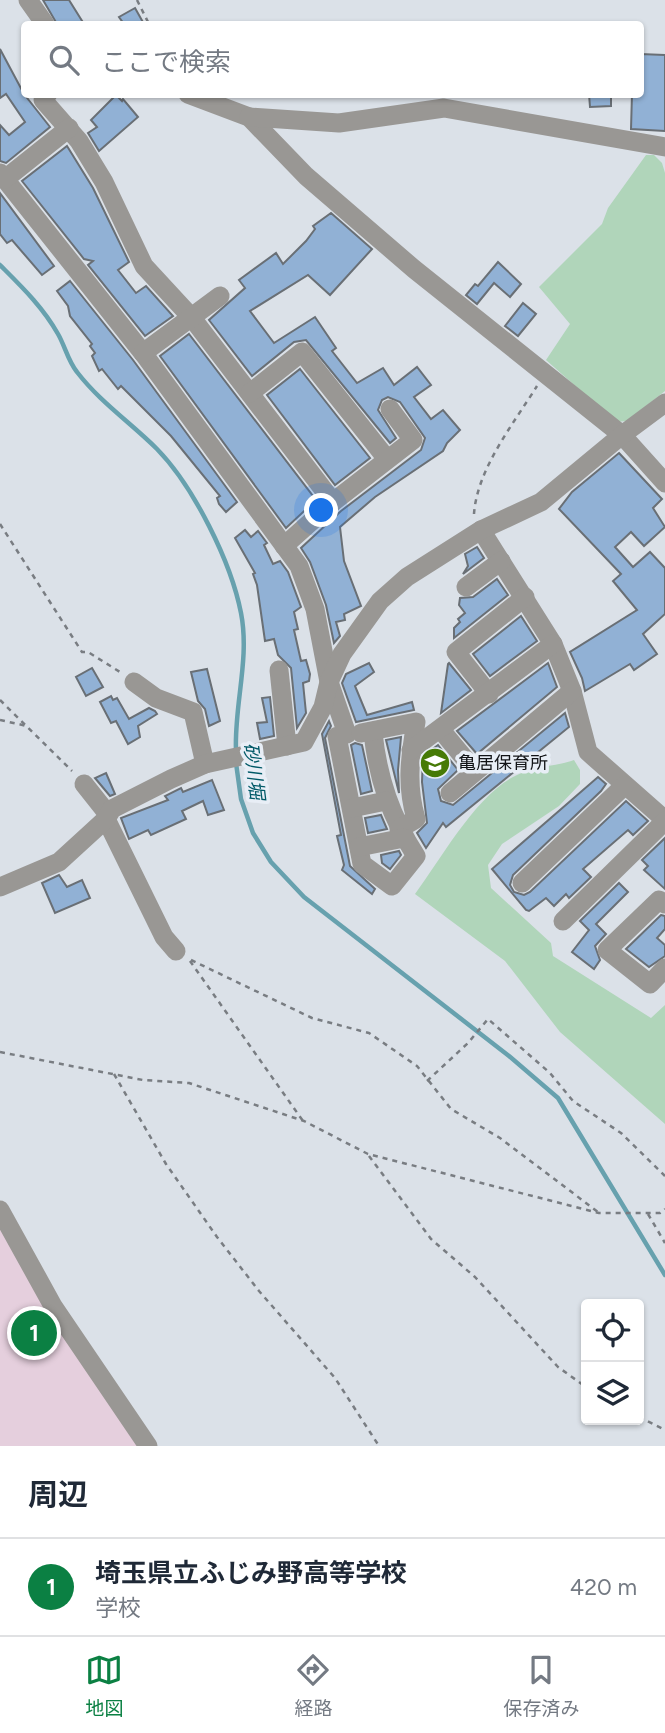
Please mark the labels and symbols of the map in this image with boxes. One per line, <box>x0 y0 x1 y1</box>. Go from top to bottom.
your location <box>304 493 338 527</box>
water label: 砂川堀 <box>239 741 269 804</box>
school or university icon: 亀居保育所 <box>418 746 452 780</box>
place label: 亀居保育所 <box>458 752 548 774</box>
pin: 1 <box>11 1307 57 1359</box>

